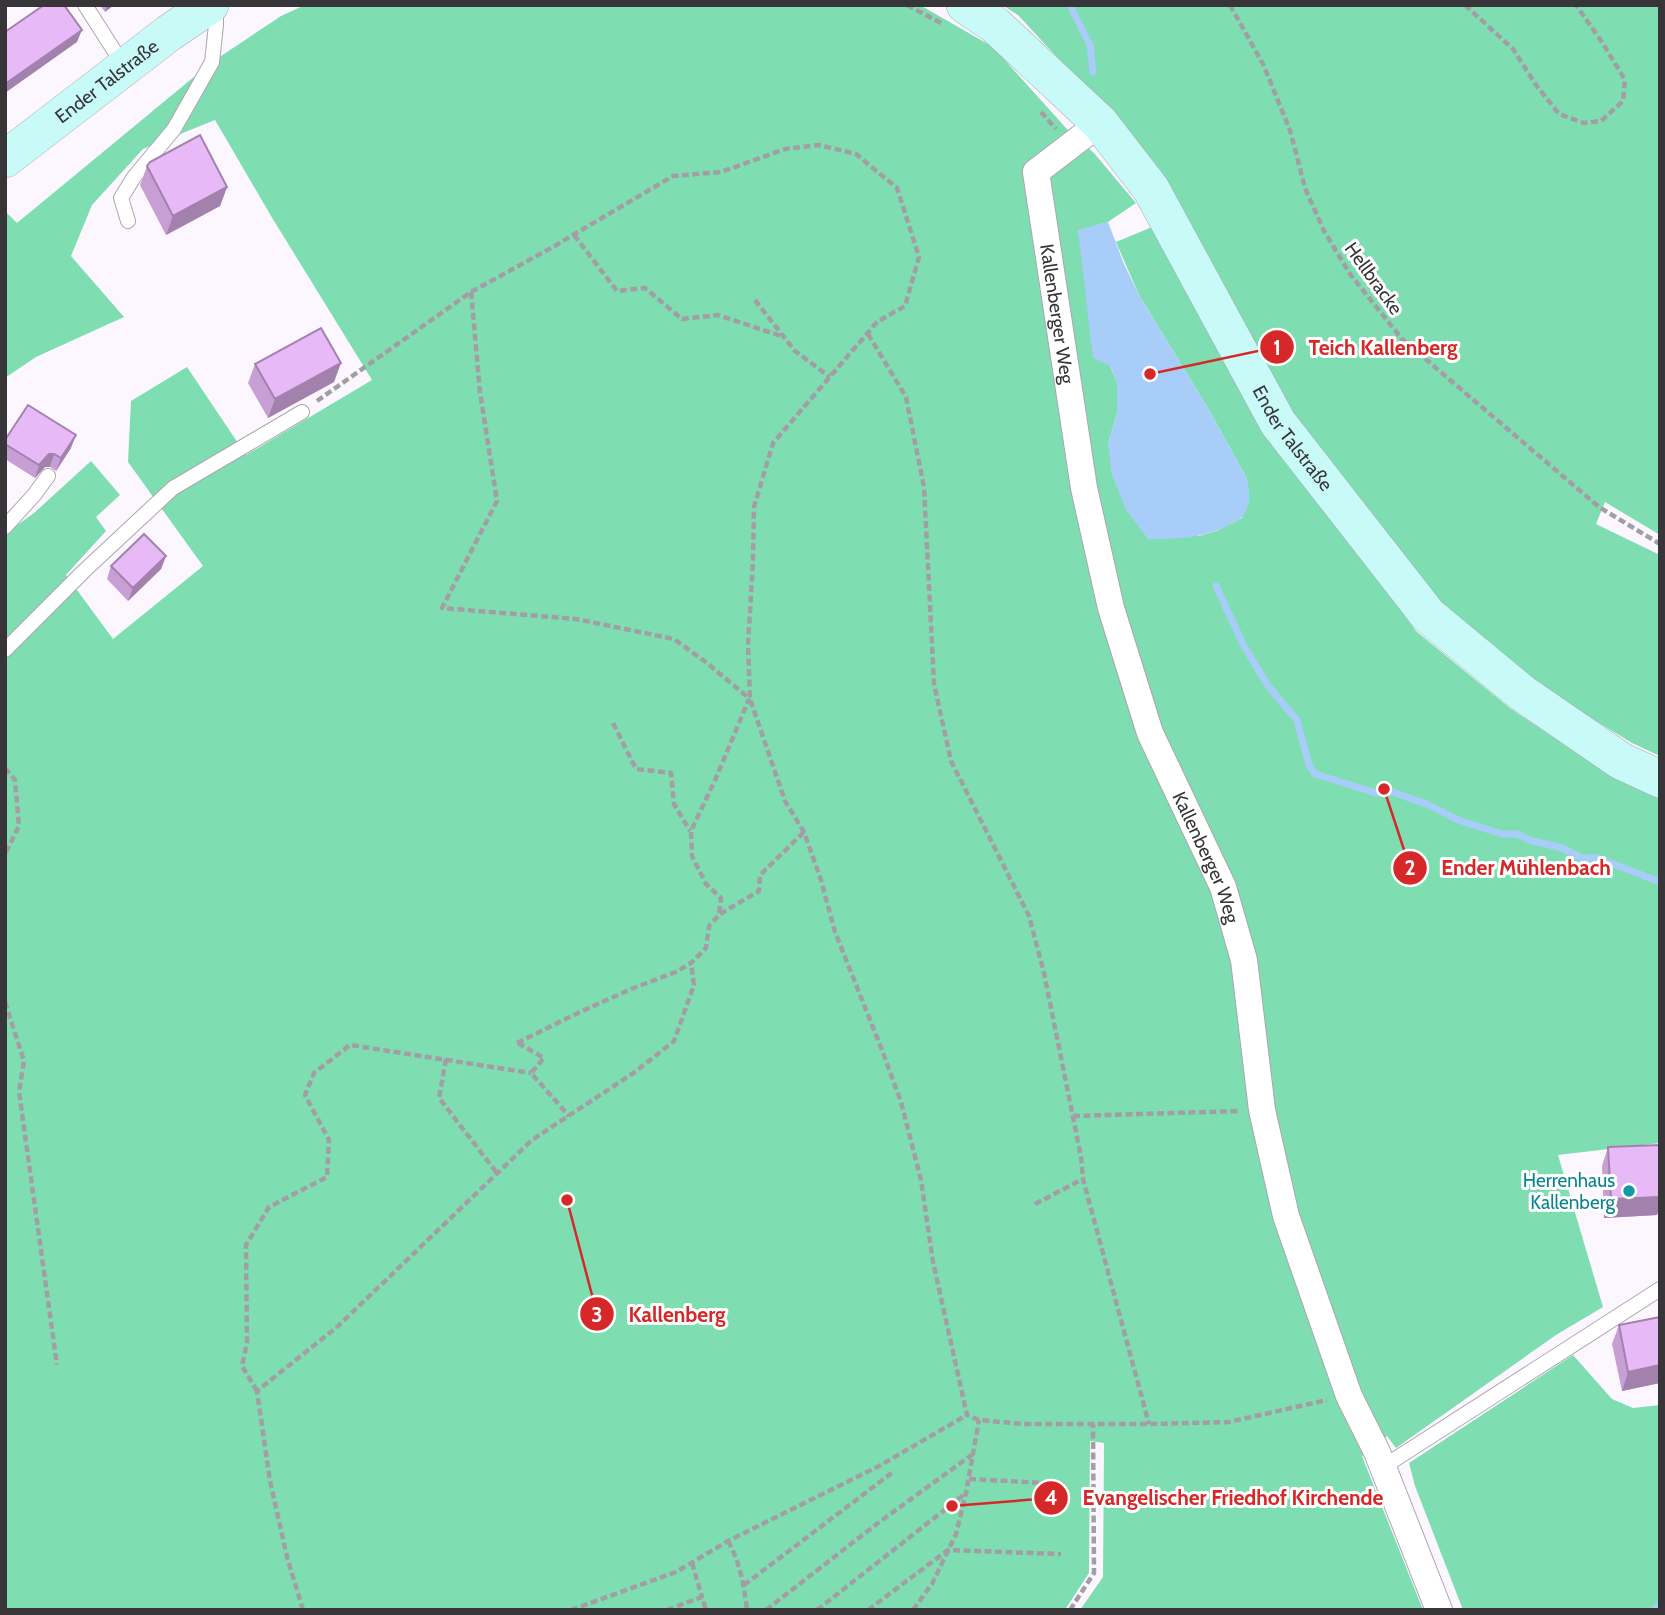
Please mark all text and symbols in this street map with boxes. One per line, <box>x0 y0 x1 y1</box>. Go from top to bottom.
street label: Ender Talstraße <box>51 34 163 128</box>
street label: Hellbracke <box>1340 238 1408 319</box>
street label: Kallenberger Weg <box>1035 242 1079 386</box>
callout: Teich Kallenberg <box>1260 326 1472 368</box>
text: 1 <box>1273 335 1281 360</box>
text: Teich Kallenberg <box>1309 335 1458 360</box>
street label: Ender Talstraße <box>1248 381 1338 496</box>
street label: Kallenberger Weg <box>1168 788 1244 926</box>
callout: Ender Mühlenbach <box>1392 847 1625 889</box>
text: 2 <box>1404 855 1416 880</box>
text: Ender Mühlenbach <box>1441 855 1611 880</box>
place label: Herrenhaus Kallenberg <box>1523 1169 1616 1214</box>
marker: Herrenhaus Kallenberg <box>1621 1183 1637 1199</box>
callout: Kallenberg <box>579 1293 739 1335</box>
text: 3 <box>591 1302 603 1327</box>
text: Kallenberg <box>628 1302 726 1327</box>
callout: Evangelischer Friedhof Kirchende <box>1034 1477 1397 1519</box>
text: 4 <box>1044 1485 1058 1510</box>
text: Evangelischer Friedhof Kirchende <box>1083 1485 1384 1510</box>

